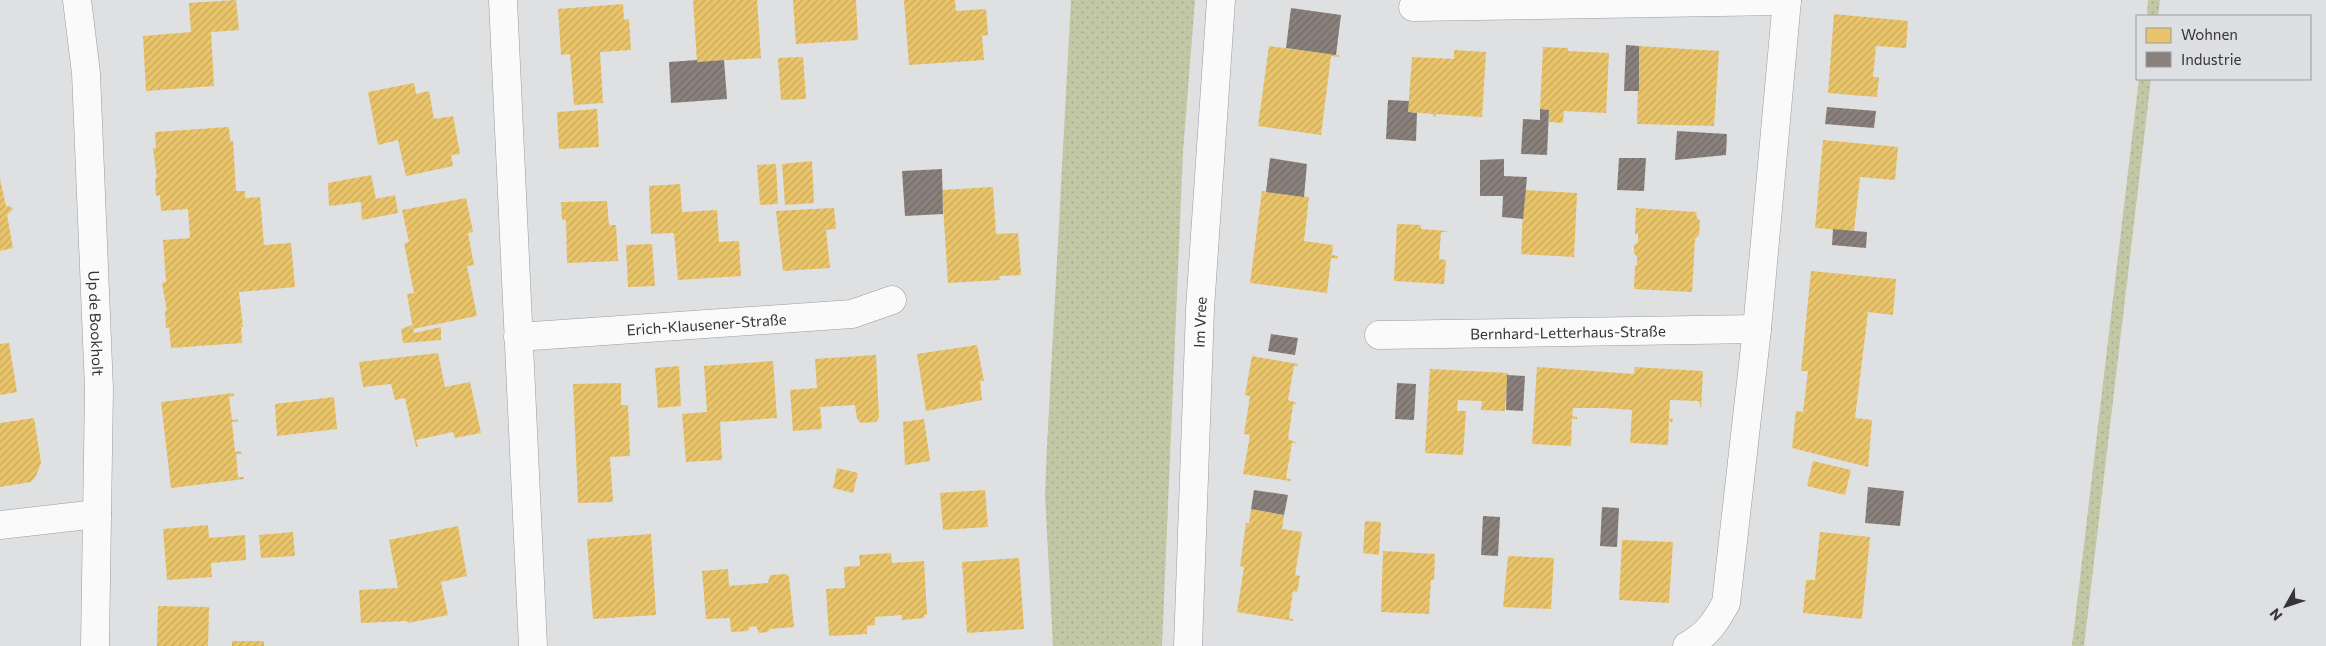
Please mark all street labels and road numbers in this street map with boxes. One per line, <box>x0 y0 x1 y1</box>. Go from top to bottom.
street label: Up de Bookholt <box>85 270 107 376</box>
street label: Im Vree <box>1190 296 1210 348</box>
street label: Erich-Klausener-Straße <box>626 310 787 339</box>
street label: Bernhard-Letterhaus-Straße <box>1470 321 1666 343</box>

